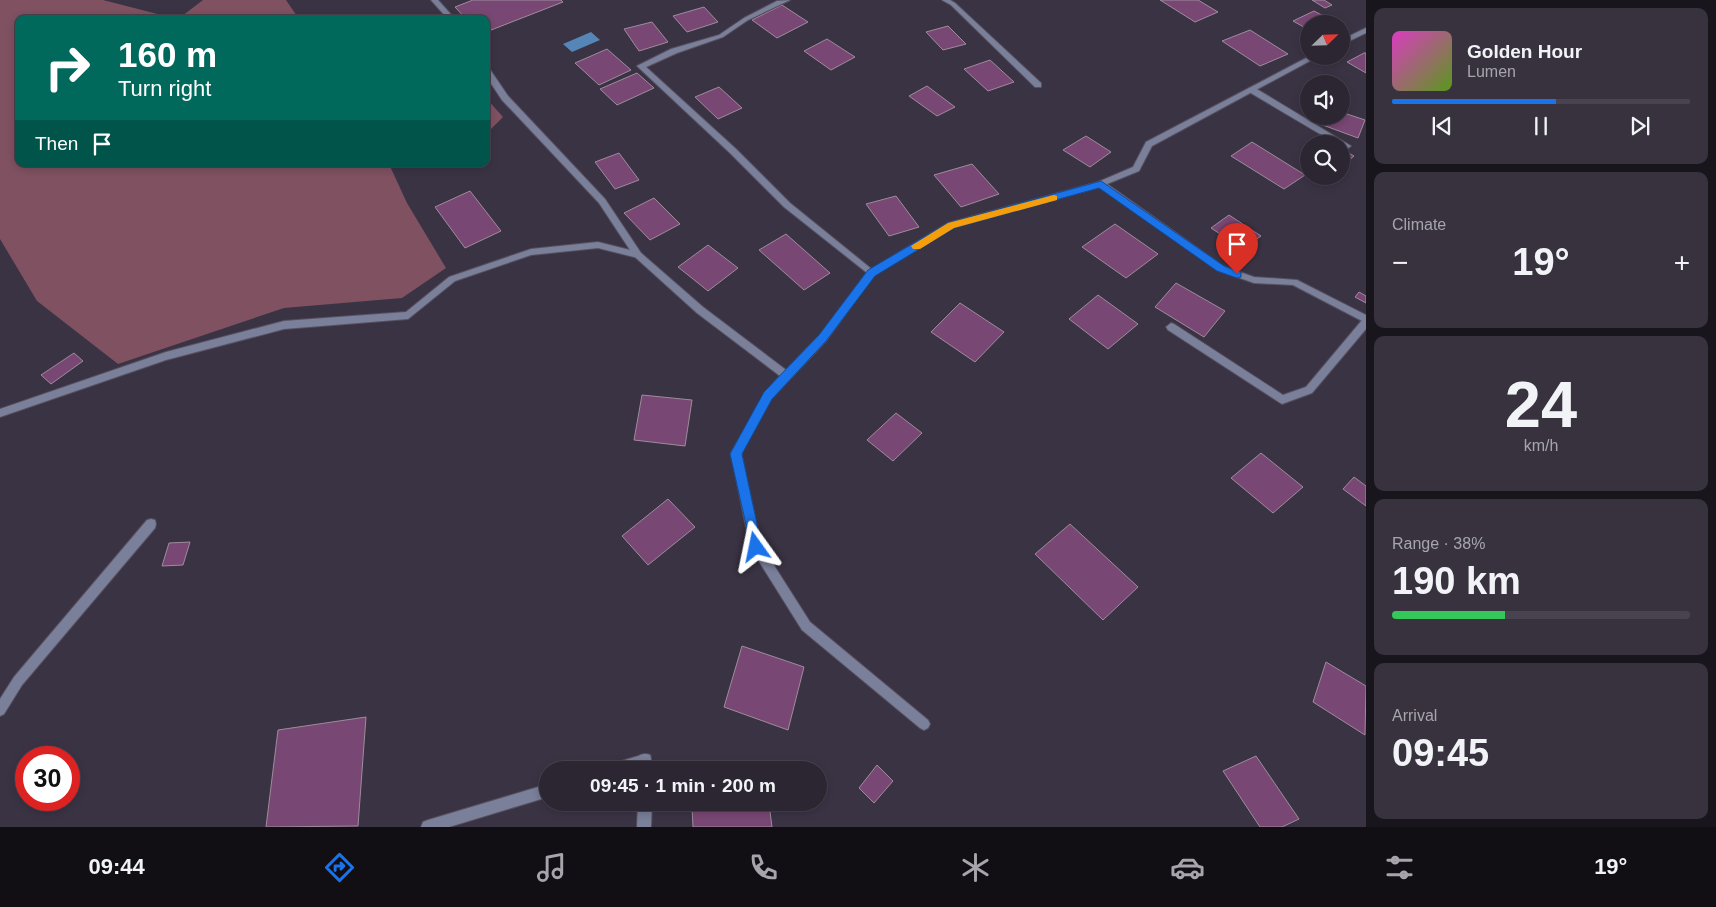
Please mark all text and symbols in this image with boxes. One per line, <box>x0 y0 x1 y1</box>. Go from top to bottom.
north arrow <box>1300 15 1350 65</box>
map controls <box>1300 15 1350 185</box>
icon: right <box>35 35 100 100</box>
text: 160 m <box>118 35 217 74</box>
text: Golden Hour <box>1467 41 1582 62</box>
text: Lumen <box>1467 63 1516 80</box>
button: sound <box>1300 75 1350 125</box>
text: Turn right <box>118 76 211 101</box>
icon: previous <box>1428 112 1456 140</box>
icon: pause <box>1527 112 1555 140</box>
icon: next <box>1626 112 1654 140</box>
icon: arrive <box>88 130 116 158</box>
text: Then <box>35 133 78 154</box>
button: search <box>1300 135 1350 185</box>
text: Climate <box>1392 216 1446 233</box>
pin <box>1216 223 1258 274</box>
icon: arrive <box>1223 230 1251 258</box>
text: 19° <box>1512 241 1570 283</box>
text: − <box>1392 247 1408 278</box>
text: + <box>1674 247 1690 278</box>
text: 24 <box>1505 368 1577 441</box>
text: km/h <box>1524 437 1558 454</box>
position arrow <box>729 520 781 572</box>
text: Range · 38% <box>1392 535 1485 552</box>
text: 190 km <box>1392 560 1521 602</box>
text: Arrival <box>1392 707 1437 724</box>
text: 09:45 <box>1392 732 1489 774</box>
speed limit sign: 30 <box>15 746 80 811</box>
text: 09:45 · 1 min · 200 m <box>590 775 776 796</box>
icon: directions <box>322 850 357 885</box>
icon: music <box>534 850 569 885</box>
icon: phone <box>746 850 781 885</box>
icon: climate <box>958 850 993 885</box>
icon: car <box>1170 850 1205 885</box>
icon: filters <box>1382 850 1417 885</box>
text: 09:44 <box>89 854 145 879</box>
text: 19° <box>1594 854 1627 879</box>

